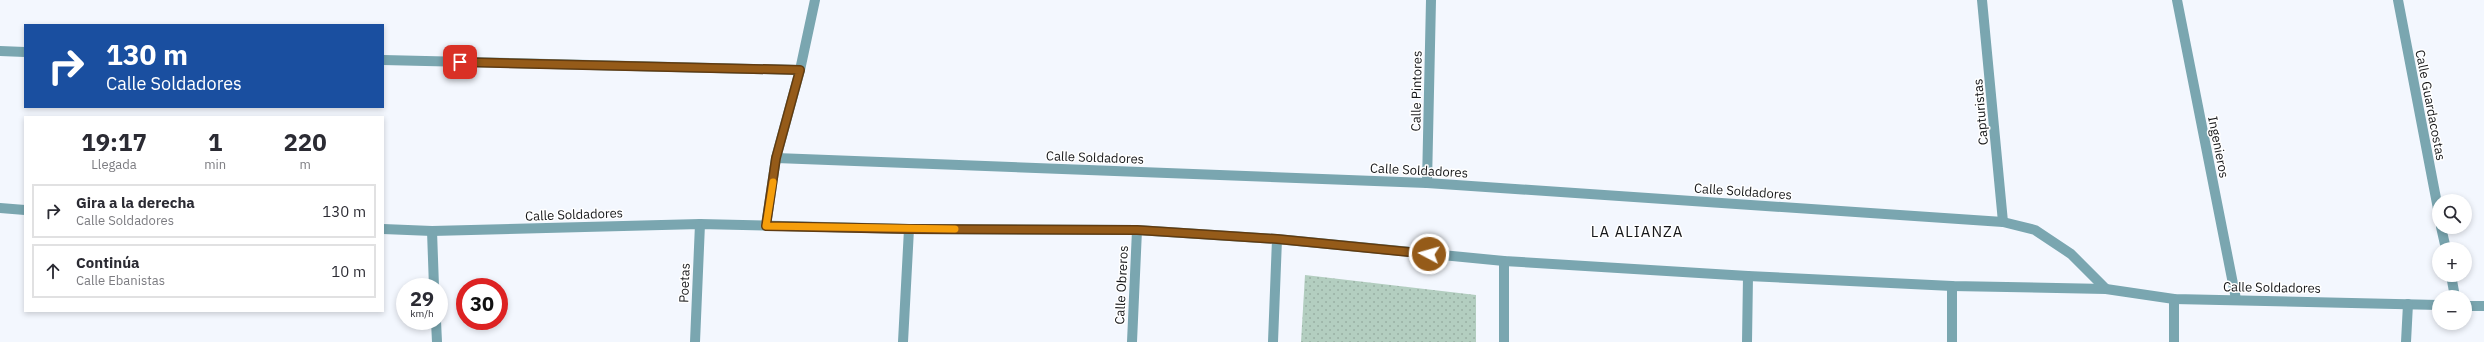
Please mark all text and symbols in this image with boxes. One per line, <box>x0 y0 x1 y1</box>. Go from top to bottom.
text: 130 m <box>106 36 188 73</box>
icon: right <box>40 40 92 92</box>
pin <box>443 45 477 79</box>
street label: Calle Guardacostas <box>2411 48 2450 162</box>
icon: arrive <box>449 51 471 73</box>
street label: Calle Pintores <box>1407 51 1426 132</box>
text: Calle Soldadores <box>106 72 242 95</box>
street label: Capturistas <box>1969 78 1992 146</box>
street label: Ingenieros <box>2204 115 2233 179</box>
text: 19:17 <box>81 126 147 158</box>
text: 1 <box>208 126 222 158</box>
text: 220 <box>283 126 327 158</box>
street label: Calle Soldadores <box>1046 147 1144 168</box>
text: Llegada <box>91 156 137 173</box>
text: min <box>204 156 226 173</box>
text: m <box>299 156 311 173</box>
street label: Calle Soldadores <box>1370 159 1468 182</box>
street label: Calle Soldadores <box>1693 180 1792 203</box>
text: Gira a la derecha <box>76 193 195 212</box>
map controls <box>2432 194 2472 330</box>
button: search <box>2432 194 2472 234</box>
icon: right <box>42 200 64 222</box>
text: 130 m <box>322 202 366 221</box>
street label: Calle Soldadores <box>525 204 623 225</box>
text: Calle Soldadores <box>76 212 174 229</box>
district label: LA ALIANZA <box>1591 222 1683 241</box>
position arrow <box>1408 233 1450 275</box>
button: + <box>2432 242 2472 282</box>
street label: Calle Obreros <box>1111 245 1132 325</box>
text: Continúa <box>76 253 140 272</box>
icon: ahead <box>42 260 64 282</box>
text: 10 m <box>331 262 366 281</box>
street label: Poetas <box>675 263 694 303</box>
text: Calle Ebanistas <box>76 272 165 289</box>
speed limit sign: 30 <box>456 278 508 330</box>
street label: Calle Soldadores <box>2223 278 2321 297</box>
text: 29 <box>410 285 434 312</box>
button: − <box>2432 290 2472 330</box>
text: km/h <box>410 307 434 320</box>

